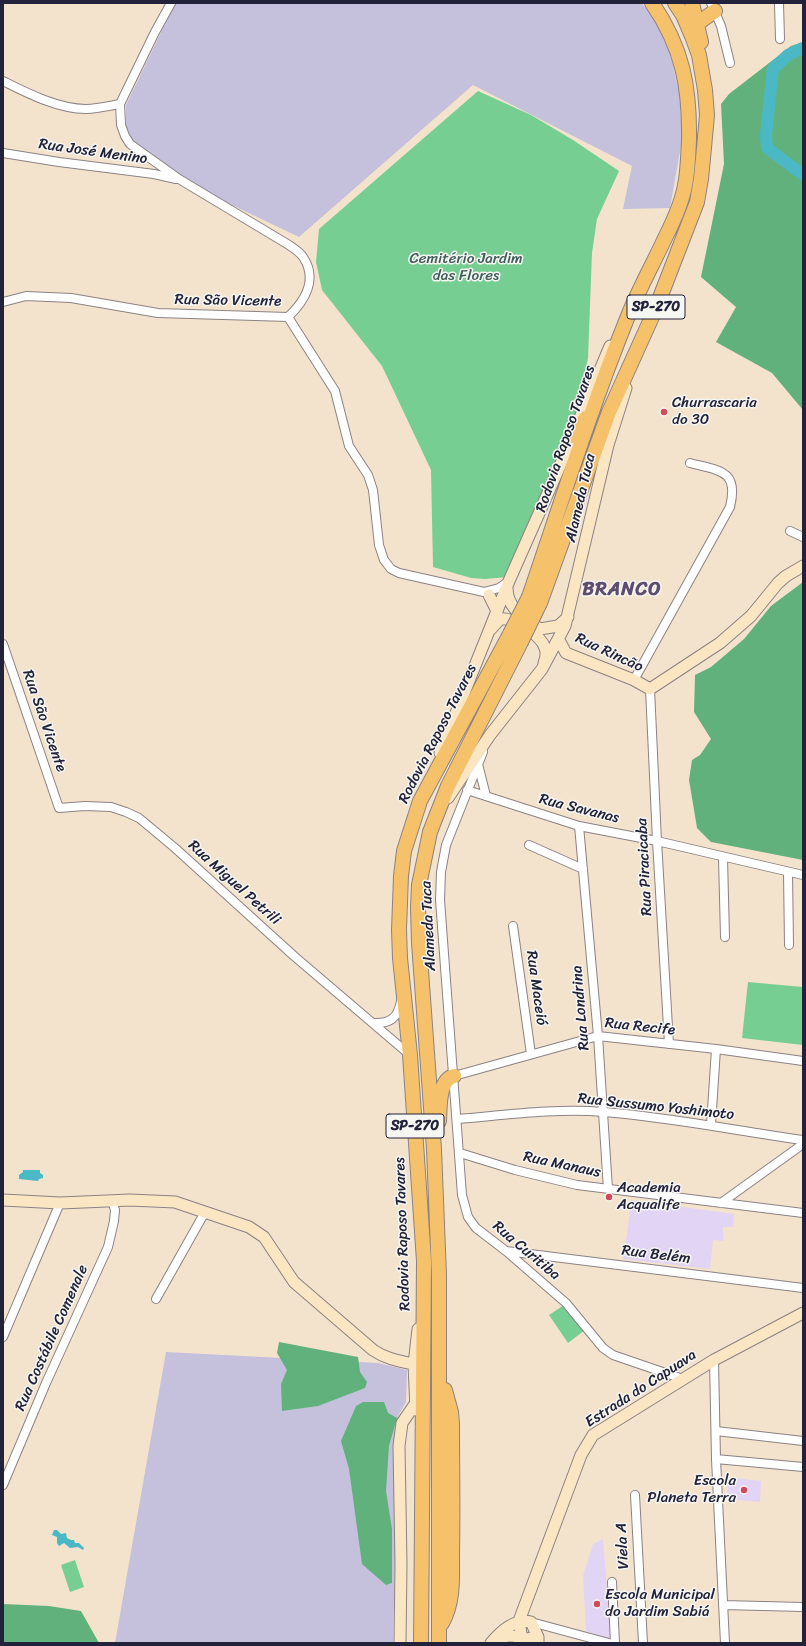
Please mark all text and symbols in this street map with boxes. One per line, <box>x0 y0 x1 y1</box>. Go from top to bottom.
street label: Rua José Menino <box>38 135 148 169</box>
park label: Cemitério Jardim das Flores <box>409 250 523 285</box>
street label: Rua São Vicente <box>175 291 281 311</box>
road number: SP-270 <box>627 295 685 319</box>
street label: Rodovia Raposo Tavares <box>532 363 600 515</box>
place label: Churrascaria do 30 <box>672 394 757 429</box>
marker: Churrascaria do 30 <box>659 407 669 417</box>
street label: Alameda Tuca <box>562 452 600 544</box>
district label: BRANCO <box>582 579 662 601</box>
street label: Rua Rincão <box>572 630 646 676</box>
street label: Rodovia Raposo Tavares <box>395 661 481 807</box>
street label: Rua São Vicente <box>18 668 70 774</box>
street label: Rua Savanas <box>537 790 621 828</box>
street label: Rua Piracicaba <box>633 818 657 916</box>
street label: Rua Miguel Petrili <box>184 837 284 929</box>
street label: Alameda Tuca <box>418 880 440 972</box>
street label: Rua Maceió <box>522 949 550 1027</box>
street label: Rua Londrina <box>568 965 594 1051</box>
street label: Rua Recife <box>604 1014 676 1040</box>
street label: Rua Sussumo Yoshimoto <box>577 1090 735 1124</box>
road number: SP-270 <box>386 1114 444 1138</box>
street label: Rua Manaus <box>522 1148 602 1182</box>
street label: Rodovia Raposo Tavares <box>391 1157 415 1311</box>
place label: Academia Acqualife <box>617 1179 681 1214</box>
marker: Academia Acqualife <box>604 1192 614 1202</box>
street label: Rua Curitiba <box>489 1218 563 1284</box>
street label: Rua Belém <box>621 1242 691 1268</box>
street label: Rua Costábile Comenale <box>12 1262 92 1414</box>
street label: Estrada do Capuava <box>582 1346 700 1432</box>
place label: Escola Planeta Terra <box>647 1472 736 1507</box>
marker: Escola Planeta Terra <box>739 1485 749 1495</box>
street label: Viela A <box>613 1522 633 1570</box>
place label: Escola Municipal do Jardim Sabiá <box>605 1586 715 1621</box>
marker: Escola Municipal do Jardim Sabiá <box>592 1599 602 1609</box>

